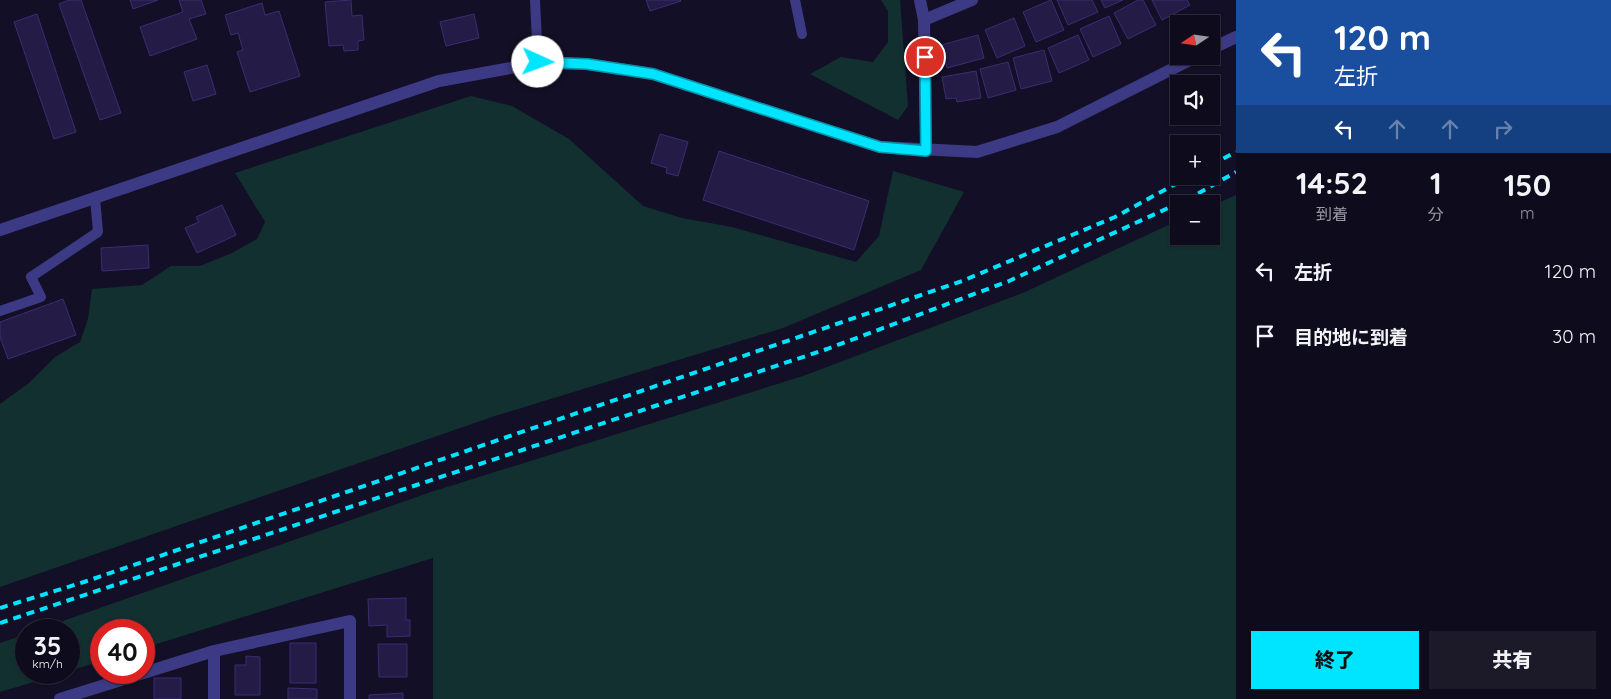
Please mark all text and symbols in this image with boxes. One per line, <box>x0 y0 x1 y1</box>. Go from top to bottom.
north arrow <box>1170 15 1220 65</box>
map controls <box>1170 15 1220 245</box>
text: 120 m <box>1334 15 1431 59</box>
icon: left <box>1251 20 1316 85</box>
position arrow <box>511 35 563 87</box>
pin <box>904 36 946 78</box>
icon: arrive <box>911 43 939 71</box>
text: 左折 <box>1334 62 1378 90</box>
button: sound <box>1170 75 1220 125</box>
icon: left <box>1330 115 1358 143</box>
icon: ahead <box>1383 115 1411 143</box>
icon: ahead <box>1436 115 1464 143</box>
icon: right <box>1489 115 1517 143</box>
button: + <box>1170 135 1220 185</box>
text: 14:52 <box>1296 164 1368 202</box>
text: 1 <box>1430 164 1442 202</box>
text: 150 <box>1504 166 1551 204</box>
button: − <box>1170 195 1220 245</box>
text: m <box>1520 203 1535 223</box>
text: 到着 <box>1316 204 1348 224</box>
text: 分 <box>1428 204 1444 224</box>
icon: left <box>1251 257 1279 285</box>
text: 120 m <box>1545 259 1596 283</box>
text: 左折 <box>1294 260 1332 284</box>
icon: arrive <box>1251 322 1279 350</box>
text: 30 m <box>1552 324 1596 348</box>
text: 目的地に到着 <box>1294 325 1408 349</box>
speed limit sign: 40 <box>90 619 155 684</box>
text: 35 <box>34 630 61 661</box>
button: 終了 <box>1251 631 1419 689</box>
button: 共有 <box>1429 631 1596 689</box>
text: km/h <box>32 656 63 671</box>

